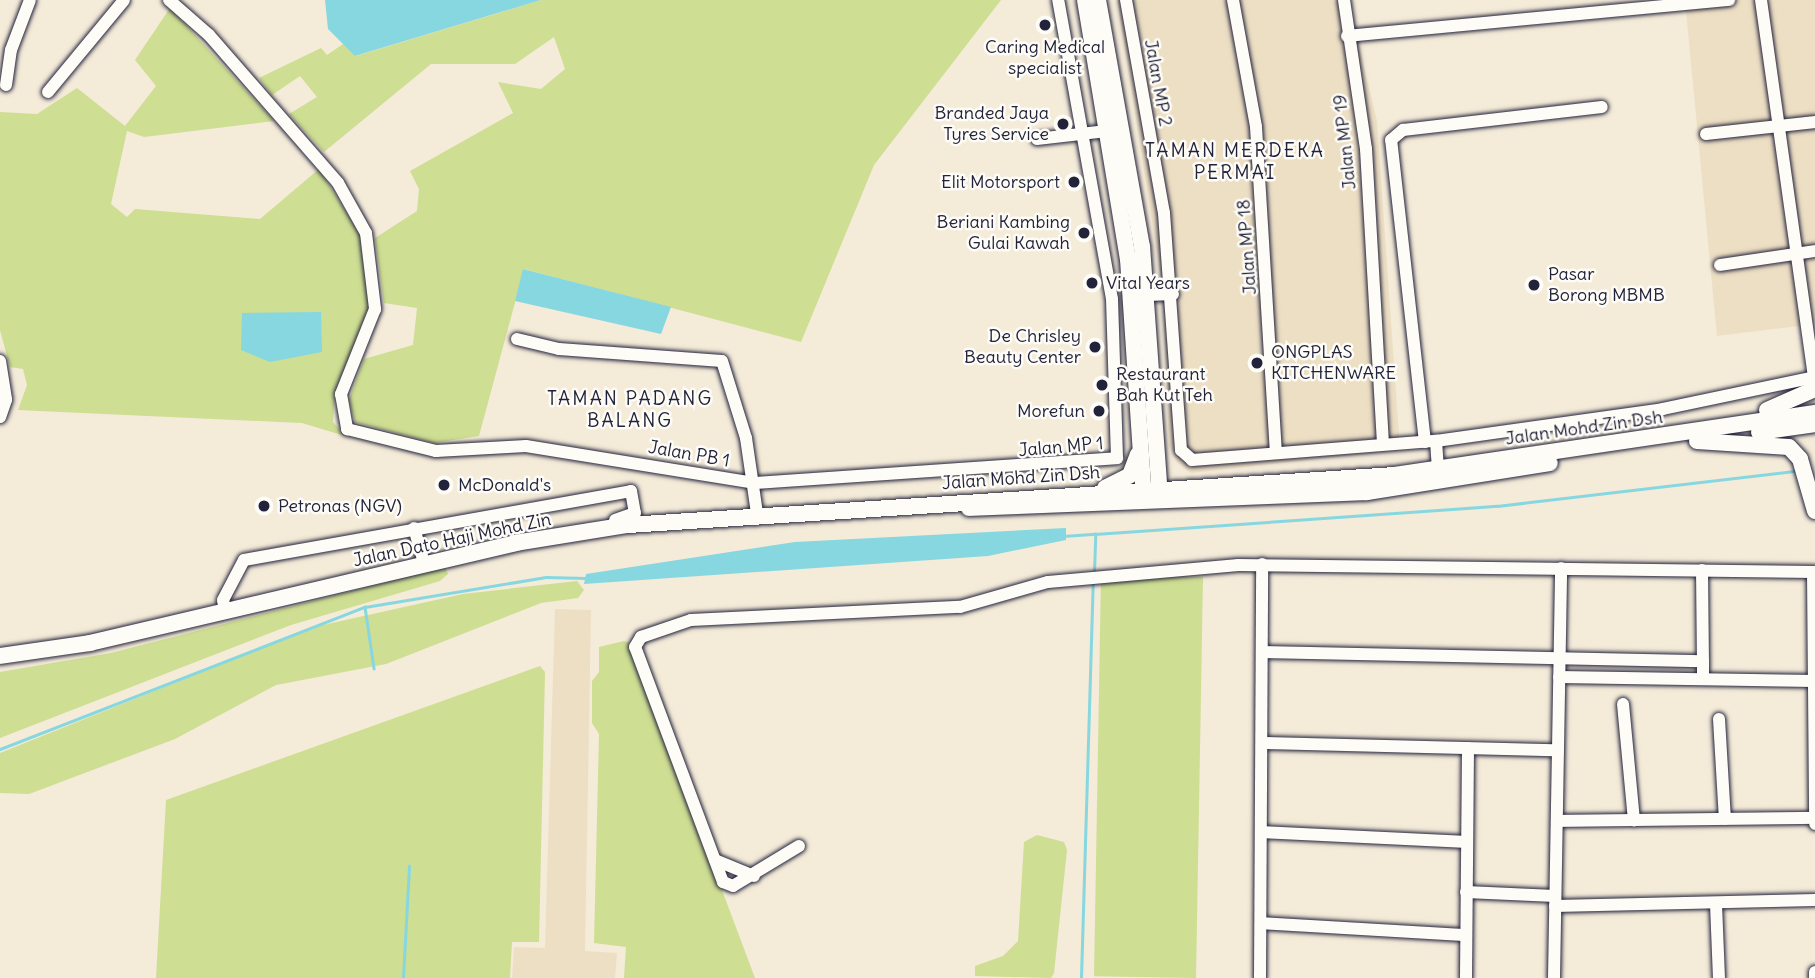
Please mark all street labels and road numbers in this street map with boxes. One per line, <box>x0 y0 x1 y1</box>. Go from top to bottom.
street label: Jalan MP 2 <box>1140 38 1176 128</box>
street label: Jalan MP 19 <box>1329 93 1361 191</box>
street label: Jalan MP 18 <box>1233 199 1261 295</box>
street label: Jalan Mohd Zin Dsh <box>1504 406 1664 450</box>
street label: Jalan MP 1 <box>1018 433 1104 461</box>
street label: Jalan PB 1 <box>647 436 731 472</box>
street label: Jalan Mohd Zin Dsh <box>941 462 1101 494</box>
street label: Jalan Dato Haji Mohd Zin <box>351 508 553 572</box>

